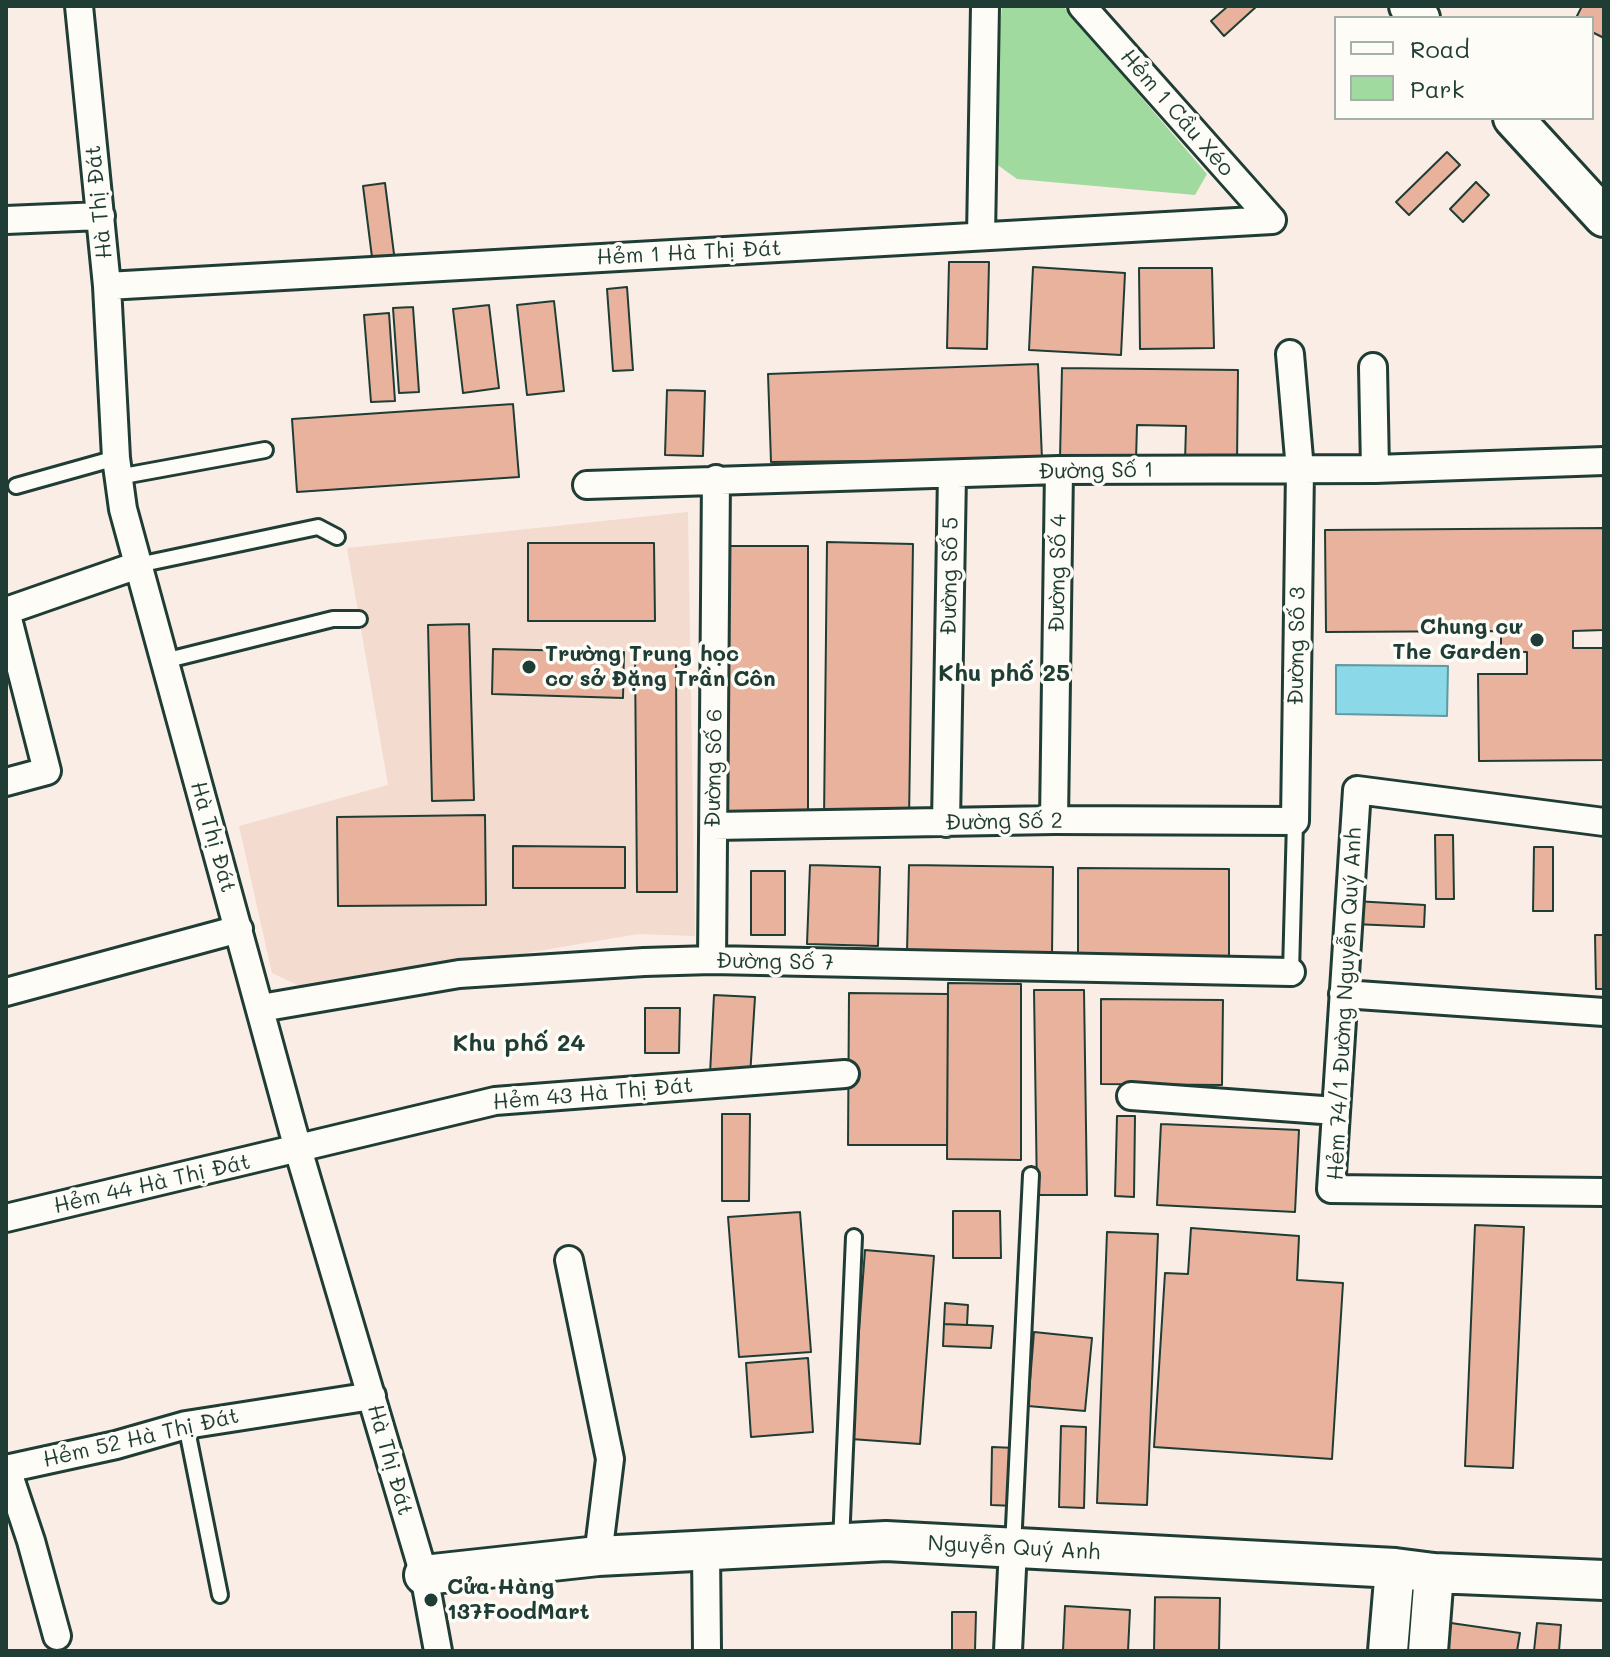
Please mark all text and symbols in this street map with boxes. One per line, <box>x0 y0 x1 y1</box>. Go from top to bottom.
legend <box>1334 16 1594 120</box>
text: Road <box>1410 33 1470 64</box>
street label: Hẻm 1 Cầu Xéo <box>1115 44 1239 182</box>
text: Park <box>1410 73 1464 104</box>
street label: Hà Thị Đát <box>80 144 118 260</box>
street label: Hẻm 1 Hà Thị Đát <box>596 235 782 271</box>
street label: Đường Số 1 <box>1038 457 1154 485</box>
street label: Đường Số 4 <box>1044 514 1072 632</box>
street label: Đường Số 5 <box>936 517 964 635</box>
street label: Đường Số 3 <box>1283 587 1311 705</box>
place label: Chung cư The Garden <box>1393 614 1521 666</box>
marker: Chung cư The Garden <box>1528 631 1546 649</box>
place label: Trường Trung học cơ sở Đặng Trần Côn <box>545 641 776 692</box>
marker: Trường Trung học cơ sở Đặng Trần Côn <box>520 658 538 676</box>
district label: Khu phố 25 <box>938 660 1070 688</box>
street label: Đường Số 6 <box>700 708 728 828</box>
street label: Hà Thị Đát <box>185 779 241 895</box>
street label: Đường Số 2 <box>945 808 1063 836</box>
street label: Hẻm 74/1 Đường Nguyễn Quý Anh <box>1323 827 1367 1181</box>
street label: Đường Số 7 <box>716 948 834 976</box>
district label: Khu phố 24 <box>452 1030 586 1058</box>
street label: Hẻm 43 Hà Thị Đát <box>492 1072 694 1116</box>
street label: Hẻm 44 Hà Thị Đát <box>51 1149 253 1219</box>
street label: Hà Thị Đát <box>362 1402 418 1518</box>
street label: Hẻm 52 Hà Thị Đát <box>41 1403 241 1473</box>
street label: Nguyễn Quý Anh <box>927 1530 1101 1566</box>
place label: Cửa Hàng 137FoodMart <box>447 1574 589 1626</box>
marker: Cửa Hàng 137FoodMart <box>422 1591 440 1609</box>

